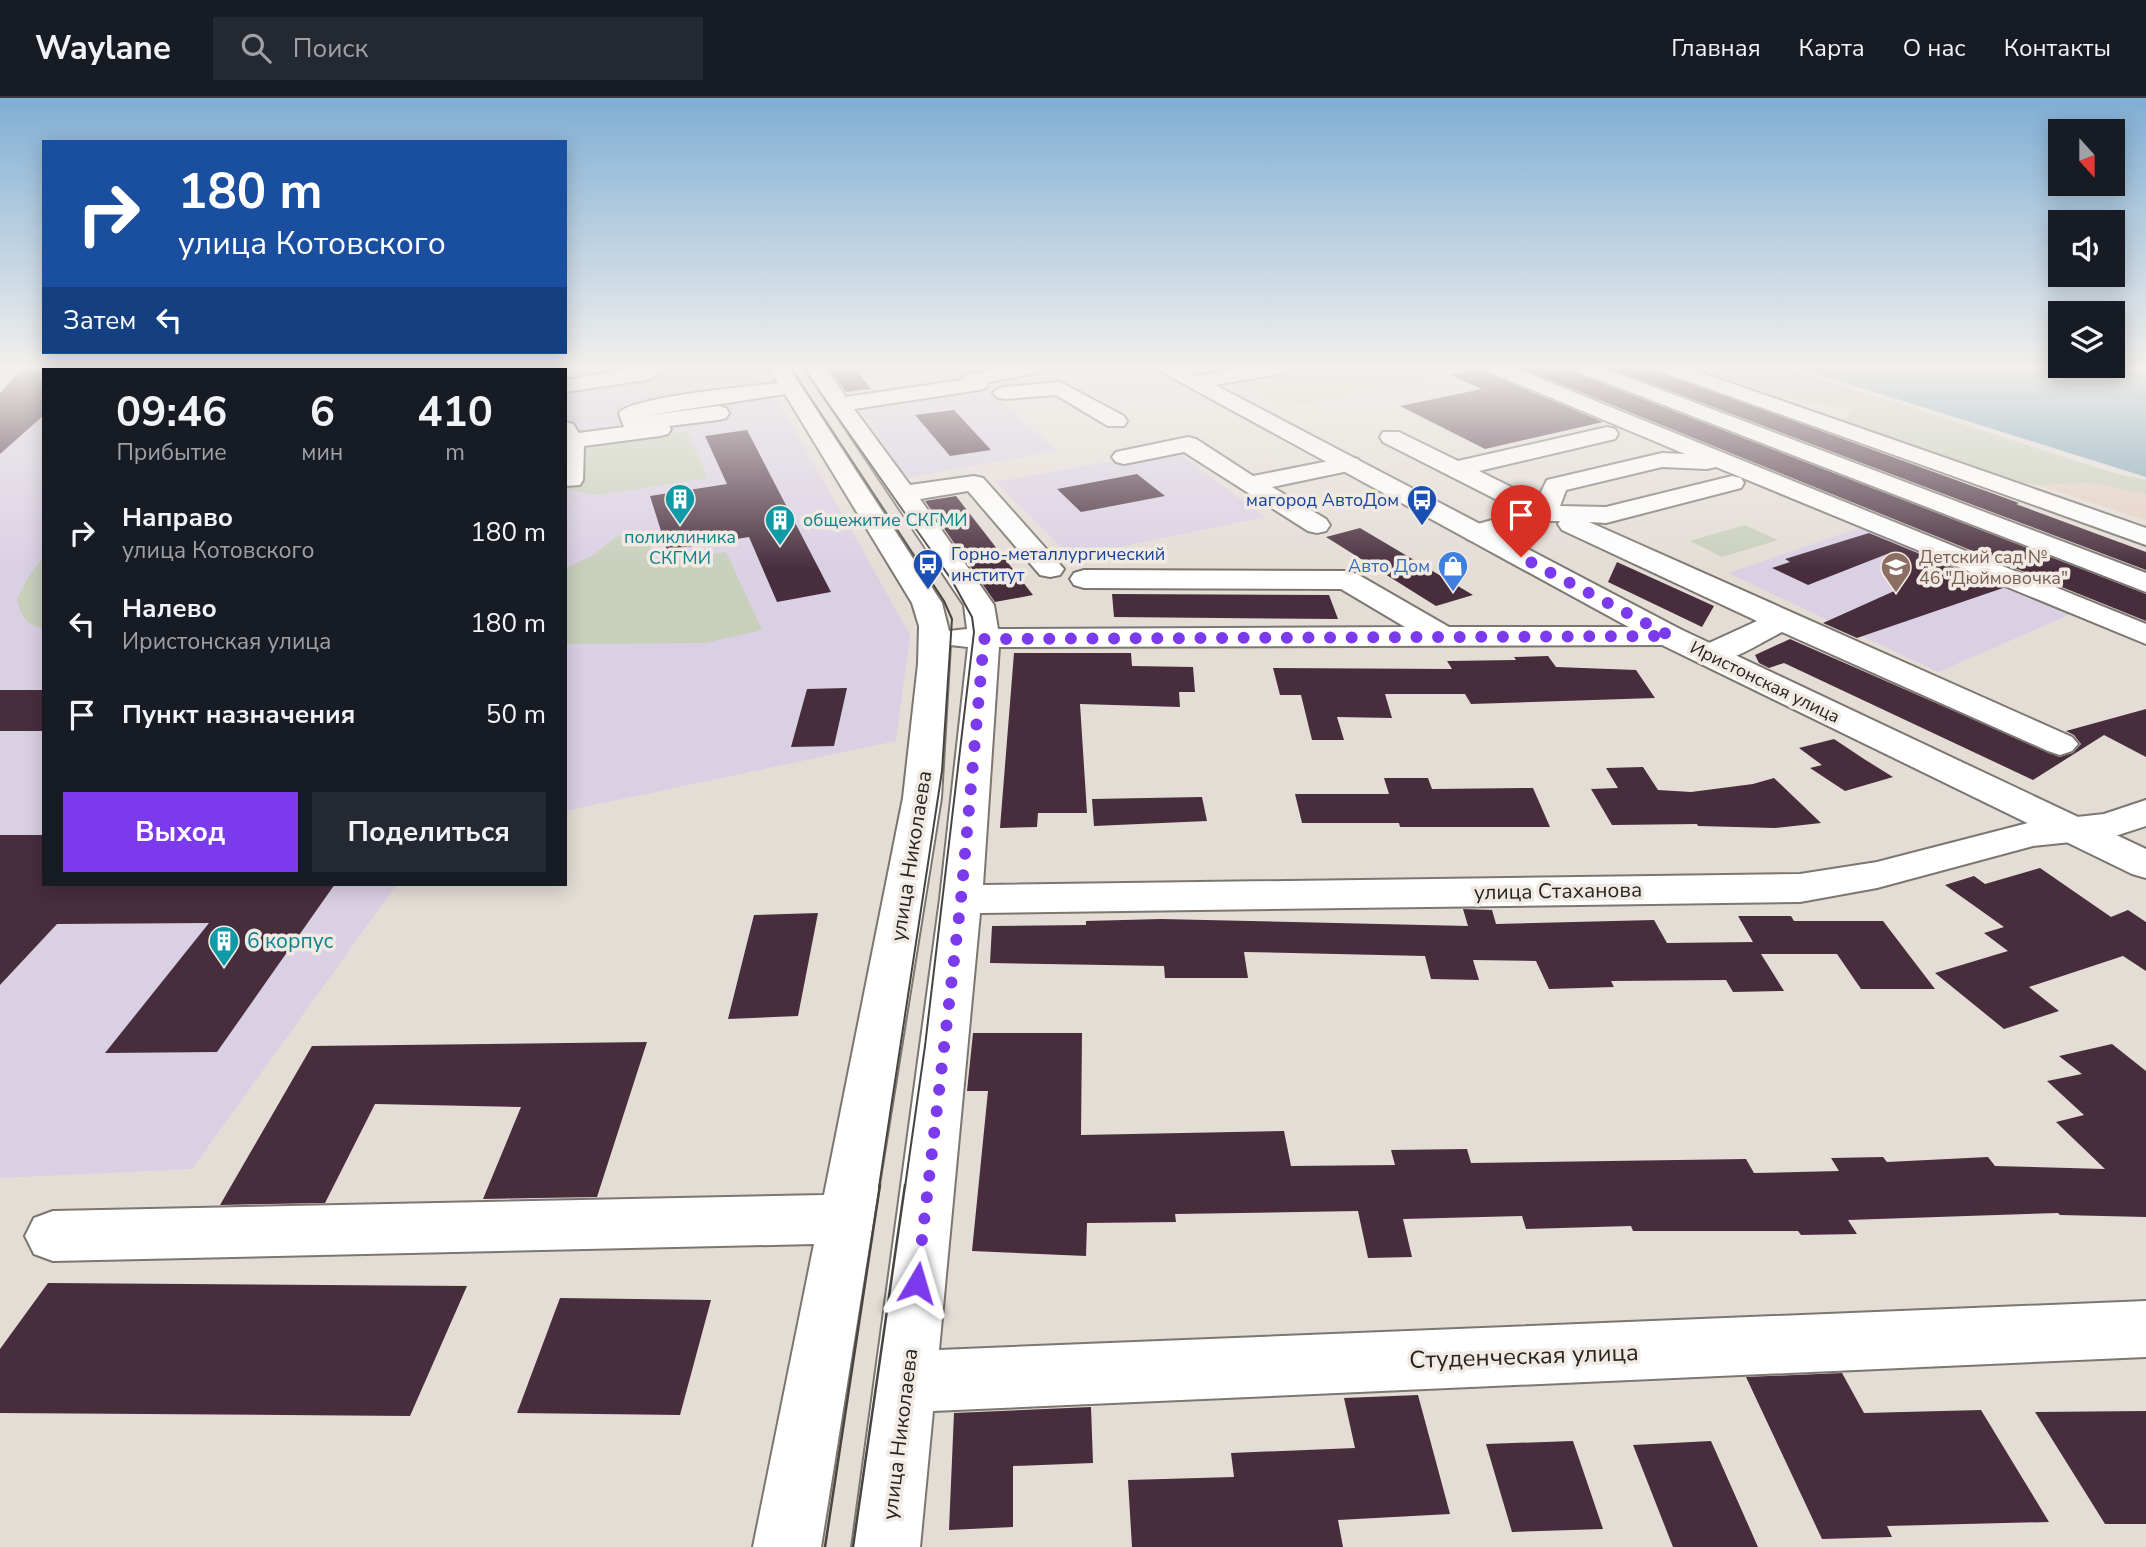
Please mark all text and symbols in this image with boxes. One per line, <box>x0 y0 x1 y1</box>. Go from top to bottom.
search box <box>213 17 703 80</box>
text: Waylane <box>35 26 171 71</box>
icon: search <box>237 29 275 67</box>
text: Поиск <box>293 31 368 66</box>
text: Главная <box>1671 32 1761 64</box>
text: Карта <box>1799 32 1865 64</box>
text: О нас <box>1903 32 1966 64</box>
text: Контакты <box>2004 32 2111 64</box>
north arrow <box>2048 119 2124 196</box>
map controls <box>2048 119 2125 378</box>
text: 180 m <box>178 158 322 225</box>
icon: right <box>63 168 154 259</box>
button: sound <box>2048 210 2125 287</box>
text: улица Котовского <box>178 222 446 265</box>
icon: left <box>150 301 188 339</box>
button: layers <box>2048 301 2125 378</box>
text: Затем <box>63 303 136 338</box>
text: 09:46 <box>116 384 227 441</box>
text: 6 <box>310 384 335 441</box>
text: 410 <box>417 384 493 441</box>
text: Прибытие <box>116 437 227 468</box>
text: мин <box>301 437 343 468</box>
text: m <box>445 437 465 468</box>
building icon: поликлиника СКГМИ <box>663 482 697 526</box>
bus stop icon: магород АвтоДом <box>1405 483 1439 527</box>
pin <box>1491 485 1551 557</box>
place label: магород АвтоДом <box>1246 488 1399 512</box>
icon: arrive <box>1502 496 1540 534</box>
text: Направо <box>122 500 233 535</box>
building icon: общежитие СКГМИ <box>763 503 797 547</box>
place label: общежитие СКГМИ <box>803 508 968 532</box>
icon: right <box>63 514 101 552</box>
text: 180 m <box>470 515 546 550</box>
place label: поликлиника СКГМИ <box>624 525 736 570</box>
text: улица Котовского <box>122 535 314 566</box>
place label: Горно-металлургический институт <box>951 542 1165 587</box>
place label: Детский сад № 46 "Дюймовочка" <box>1919 545 2068 590</box>
bus stop icon: Горно-металлургический институт <box>911 547 945 591</box>
shop icon: Авто Дом <box>1436 549 1470 593</box>
school or university icon: Детский сад № 46 "Дюймовочка" <box>1879 550 1913 594</box>
place label: Авто Дом <box>1348 554 1430 578</box>
text: Налево <box>122 591 217 626</box>
icon: left <box>63 605 101 643</box>
text: 180 m <box>470 606 546 641</box>
text: Иристонская улица <box>122 626 332 657</box>
street label: Иристонская улица <box>1686 635 1844 729</box>
icon: arrive <box>63 696 101 734</box>
text: Пункт назначения <box>122 697 355 732</box>
text: 50 m <box>486 697 546 732</box>
street label: улица Николаева <box>884 769 938 943</box>
button: Выход <box>63 792 298 872</box>
button: Поделиться <box>312 792 546 872</box>
street label: улица Стаханова <box>1474 876 1642 906</box>
building icon: 6 корпус <box>207 924 241 968</box>
place label: 6 корпус <box>247 927 334 955</box>
position arrow <box>880 1246 954 1320</box>
street label: Студенческая улица <box>1409 1336 1639 1376</box>
street label: улица Николаева <box>876 1347 924 1521</box>

